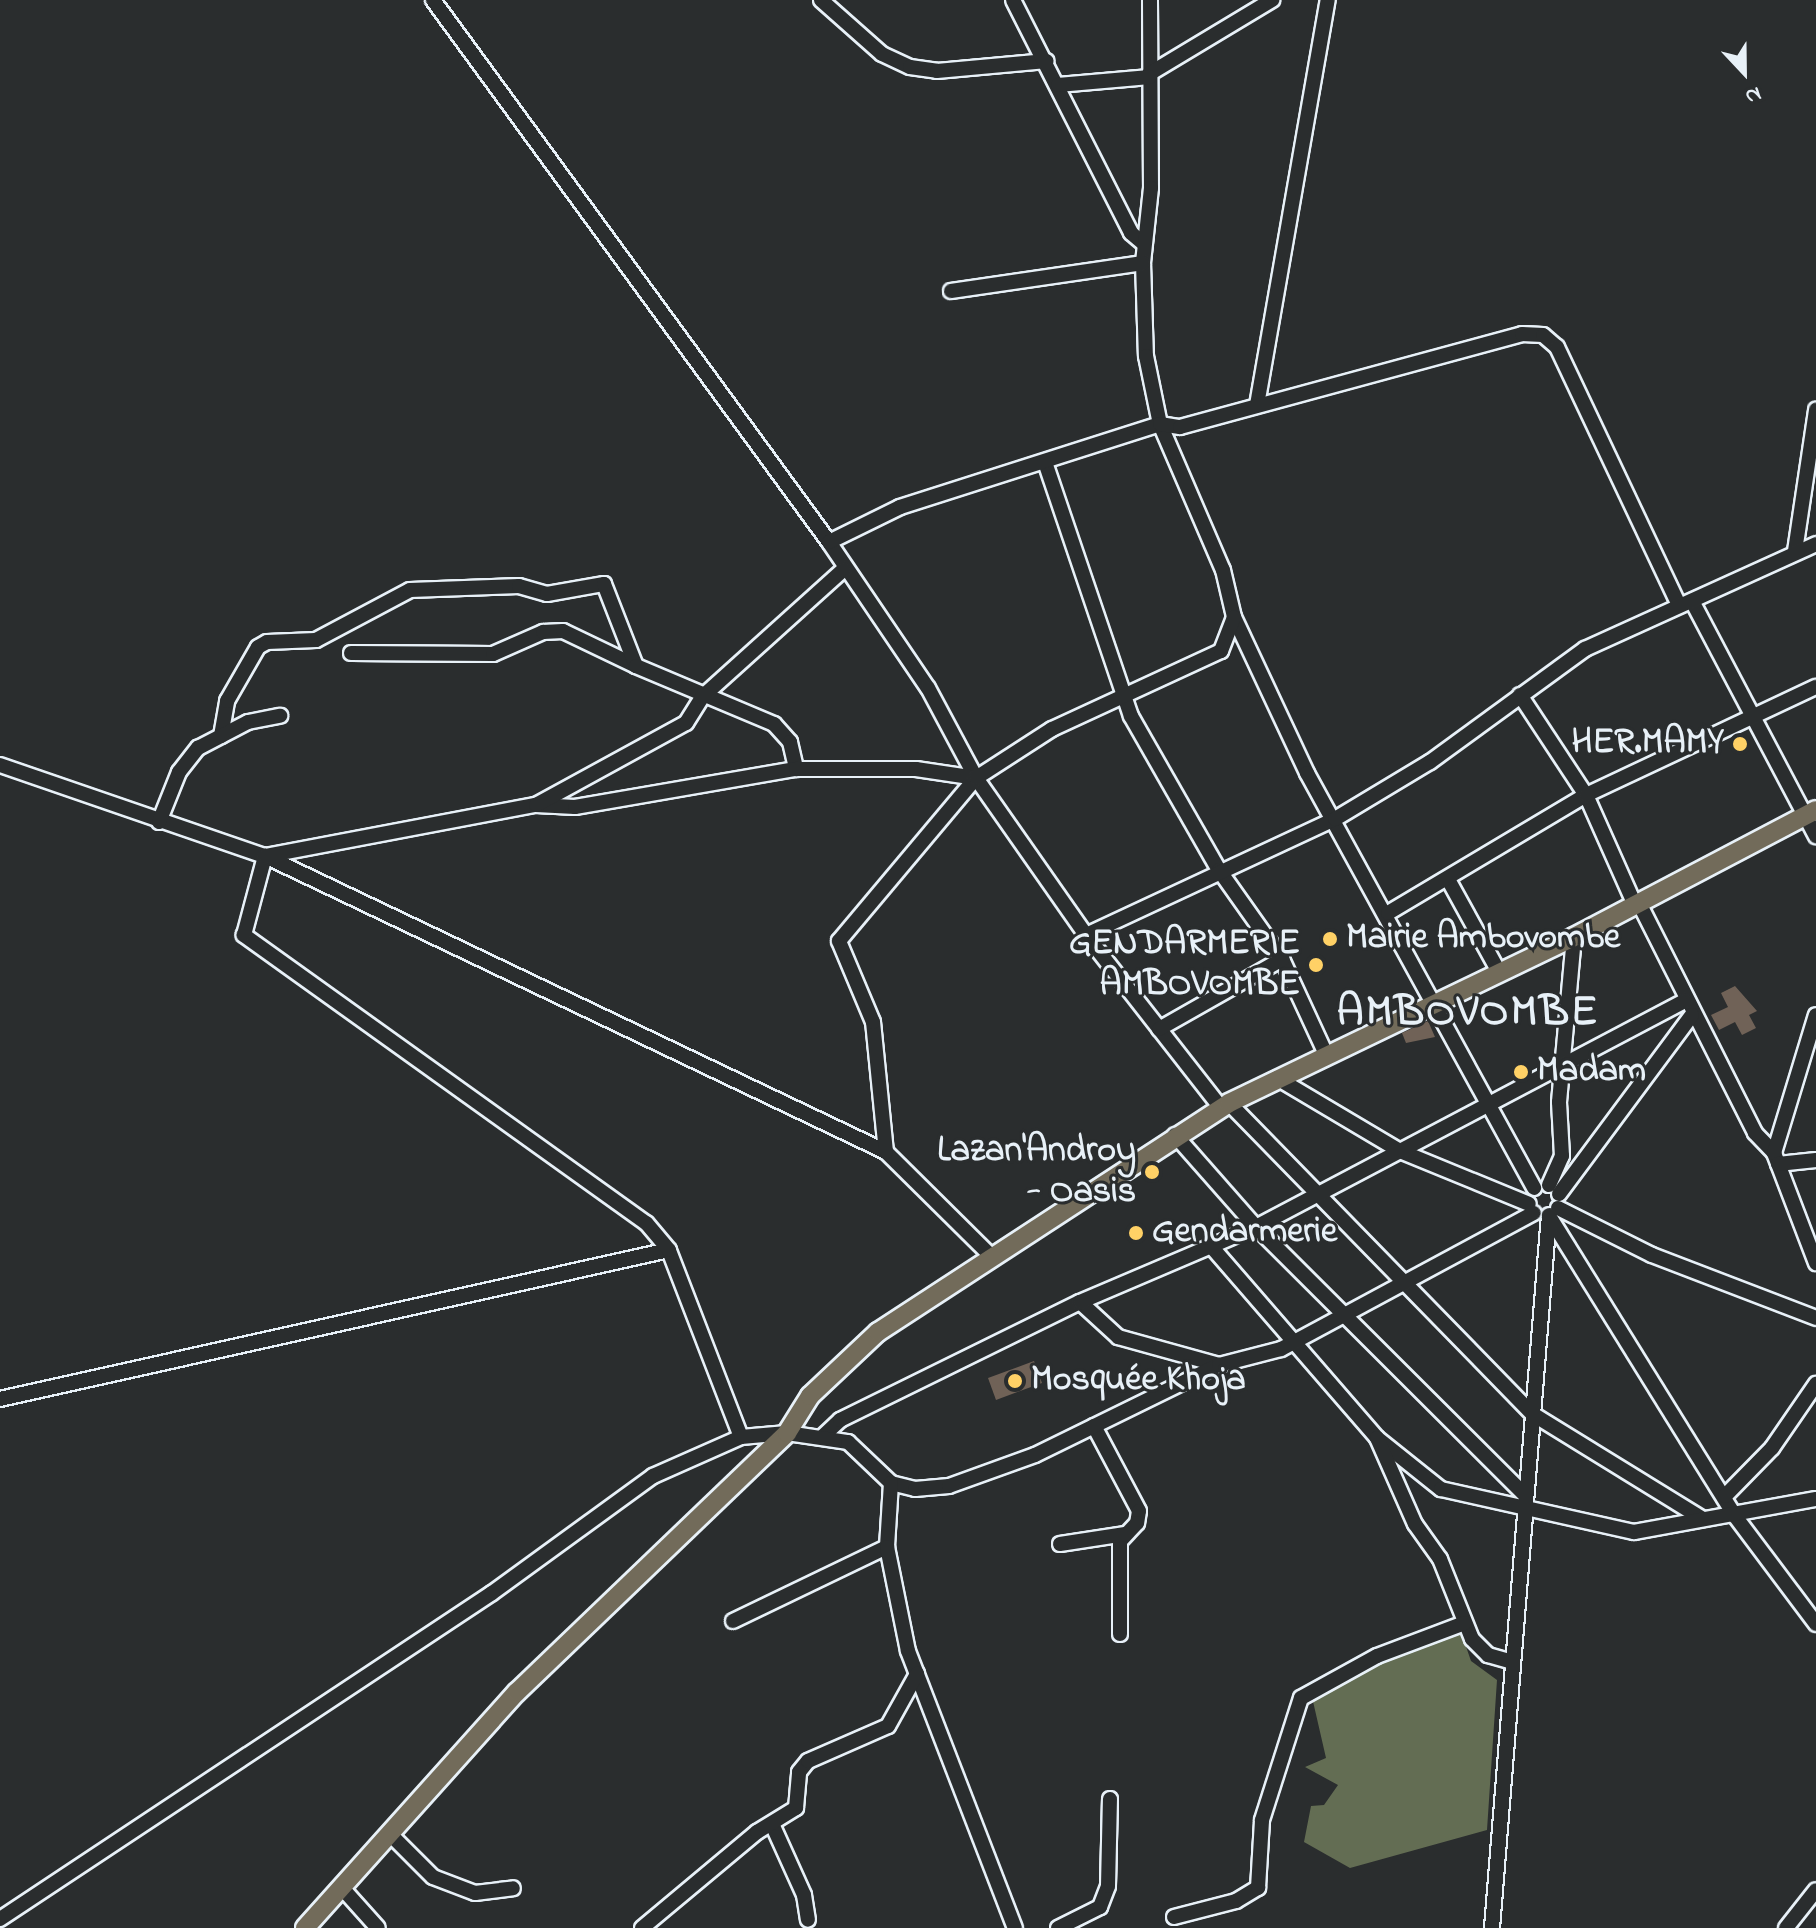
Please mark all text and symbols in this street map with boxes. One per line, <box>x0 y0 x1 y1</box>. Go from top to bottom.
north arrow <box>1704 32 1784 112</box>
text: N <box>1740 77 1766 112</box>
place label: HER.MAMY <box>1572 722 1724 766</box>
marker: HER.MAMY <box>1731 735 1749 753</box>
place label: Mairie Ambovombe <box>1346 917 1620 961</box>
place label: GENDARMERIE AMBOVOMBE <box>1069 922 1300 1007</box>
marker: Mairie Ambovombe <box>1321 930 1339 948</box>
marker: GENDARMERIE AMBOVOMBE <box>1307 956 1325 974</box>
district label: AMBOVOMBE <box>1337 987 1599 1039</box>
place label: Madam <box>1537 1050 1646 1094</box>
marker: Madam <box>1512 1063 1530 1081</box>
place label: Lazan'Androy - Oasis <box>937 1129 1136 1214</box>
marker: Lazan'Androy - Oasis <box>1143 1163 1161 1181</box>
place label: Gendarmerie <box>1152 1211 1337 1255</box>
marker: Gendarmerie <box>1127 1224 1145 1242</box>
place label: Mosquée Khoja <box>1031 1359 1246 1403</box>
marker: Mosquée Khoja <box>1006 1372 1024 1390</box>

